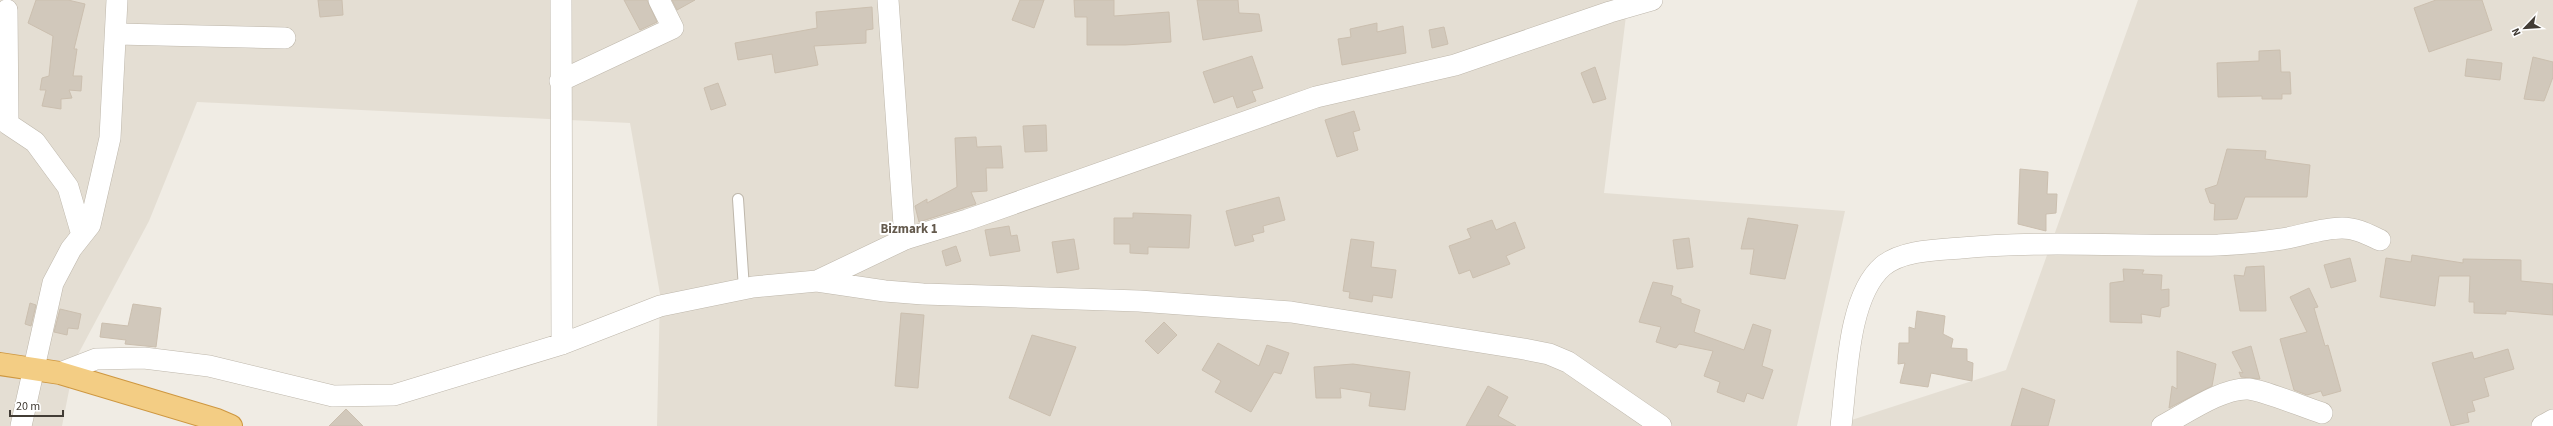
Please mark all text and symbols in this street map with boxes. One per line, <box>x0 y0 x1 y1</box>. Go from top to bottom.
north arrow <box>2505 8 2545 48</box>
text: N <box>2508 26 2525 39</box>
district label: Bizmark 1 <box>880 220 938 238</box>
scale bar <box>10 392 63 418</box>
text: 20 m <box>16 398 40 415</box>

